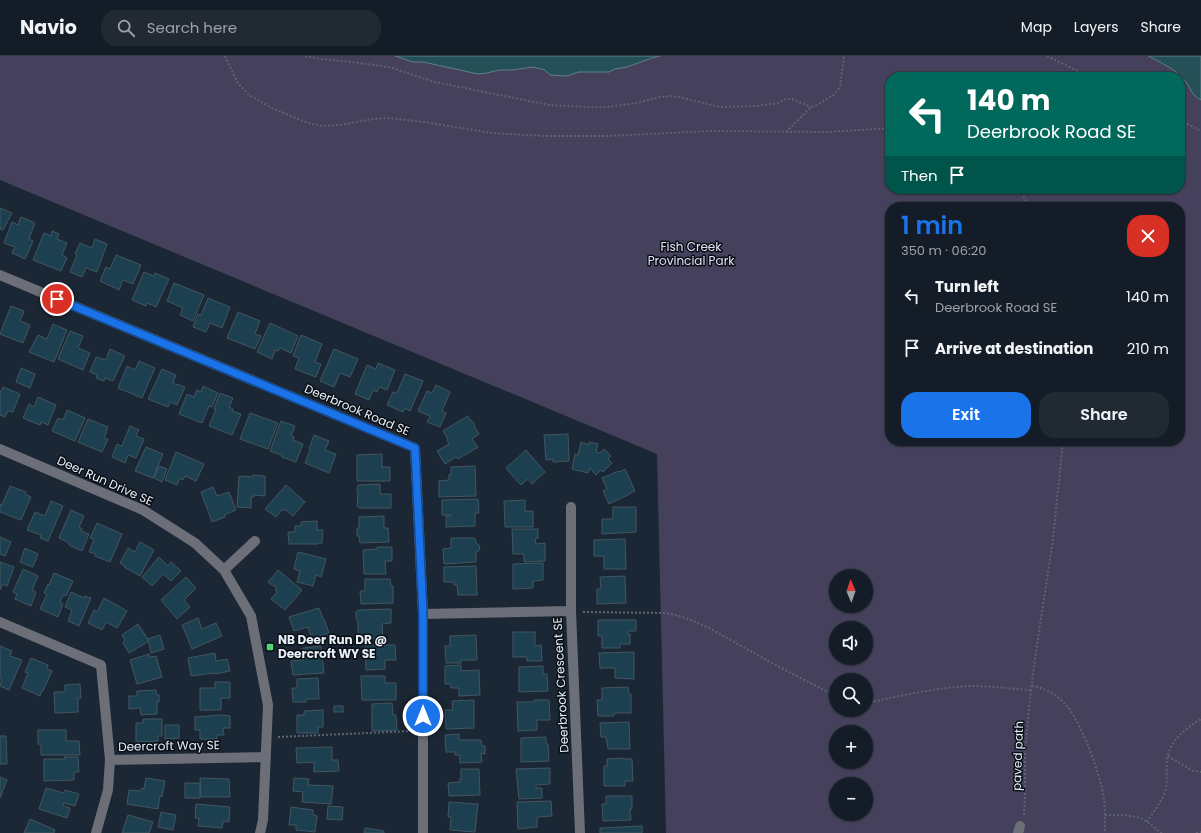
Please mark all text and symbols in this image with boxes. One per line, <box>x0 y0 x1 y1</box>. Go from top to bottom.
search box <box>101 10 381 46</box>
text: Navio <box>20 14 77 41</box>
icon: search <box>115 17 137 39</box>
text: Search here <box>147 17 237 38</box>
text: Map <box>1021 17 1052 37</box>
text: Layers <box>1074 17 1118 37</box>
text: Share <box>1140 17 1181 37</box>
text: 140 m <box>967 81 1050 120</box>
icon: left <box>901 88 953 140</box>
text: Deerbrook Road SE <box>967 119 1136 144</box>
icon: arrive <box>946 164 968 186</box>
text: Then <box>901 165 938 186</box>
text: 1 min <box>901 209 963 242</box>
button: close <box>1127 215 1169 257</box>
park label: Fish Creek Provincial Park <box>648 238 735 269</box>
text: 350 m · 06:20 <box>901 241 986 260</box>
text: Turn left <box>935 276 999 297</box>
pin <box>40 282 74 316</box>
icon: left <box>901 285 923 307</box>
text: 140 m <box>1126 286 1169 307</box>
icon: arrive <box>46 288 68 310</box>
text: Deerbrook Road SE <box>935 298 1057 317</box>
icon: arrive <box>901 337 923 359</box>
text: Arrive at destination <box>935 338 1093 359</box>
text: 210 m <box>1127 338 1169 359</box>
street label: Deerbrook Road SE <box>302 380 412 439</box>
button: Exit <box>901 392 1031 438</box>
button: Share <box>1039 392 1169 438</box>
street label: Deer Run Drive SE <box>55 452 156 509</box>
north arrow <box>829 569 873 613</box>
map controls <box>829 569 873 821</box>
street label: Deerbrook Crescent SE <box>548 617 573 753</box>
button: sound <box>829 621 873 665</box>
place label: NB Deer Run DR @ Deercroft WY SE <box>278 631 387 662</box>
marker: NB Deer Run DR @ Deercroft WY SE <box>265 642 275 652</box>
button: search <box>829 673 873 717</box>
position arrow <box>402 695 444 737</box>
street label: paved path <box>1008 721 1027 791</box>
button: + <box>829 725 873 769</box>
street label: Deercroft Way SE <box>118 736 220 755</box>
button: − <box>829 777 873 821</box>

